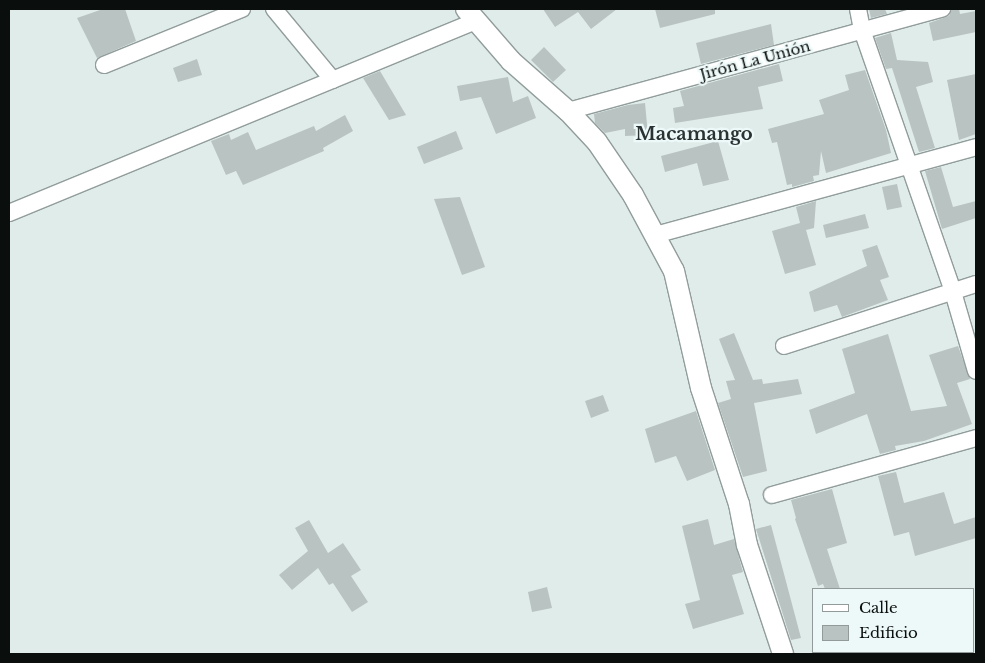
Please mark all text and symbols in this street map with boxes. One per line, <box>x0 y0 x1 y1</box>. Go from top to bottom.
street label: Jirón La Unión <box>698 37 812 83</box>
district label: Macamango <box>635 123 753 145</box>
legend <box>812 588 975 653</box>
text: Calle <box>859 598 898 617</box>
text: Edificio <box>859 623 918 642</box>

